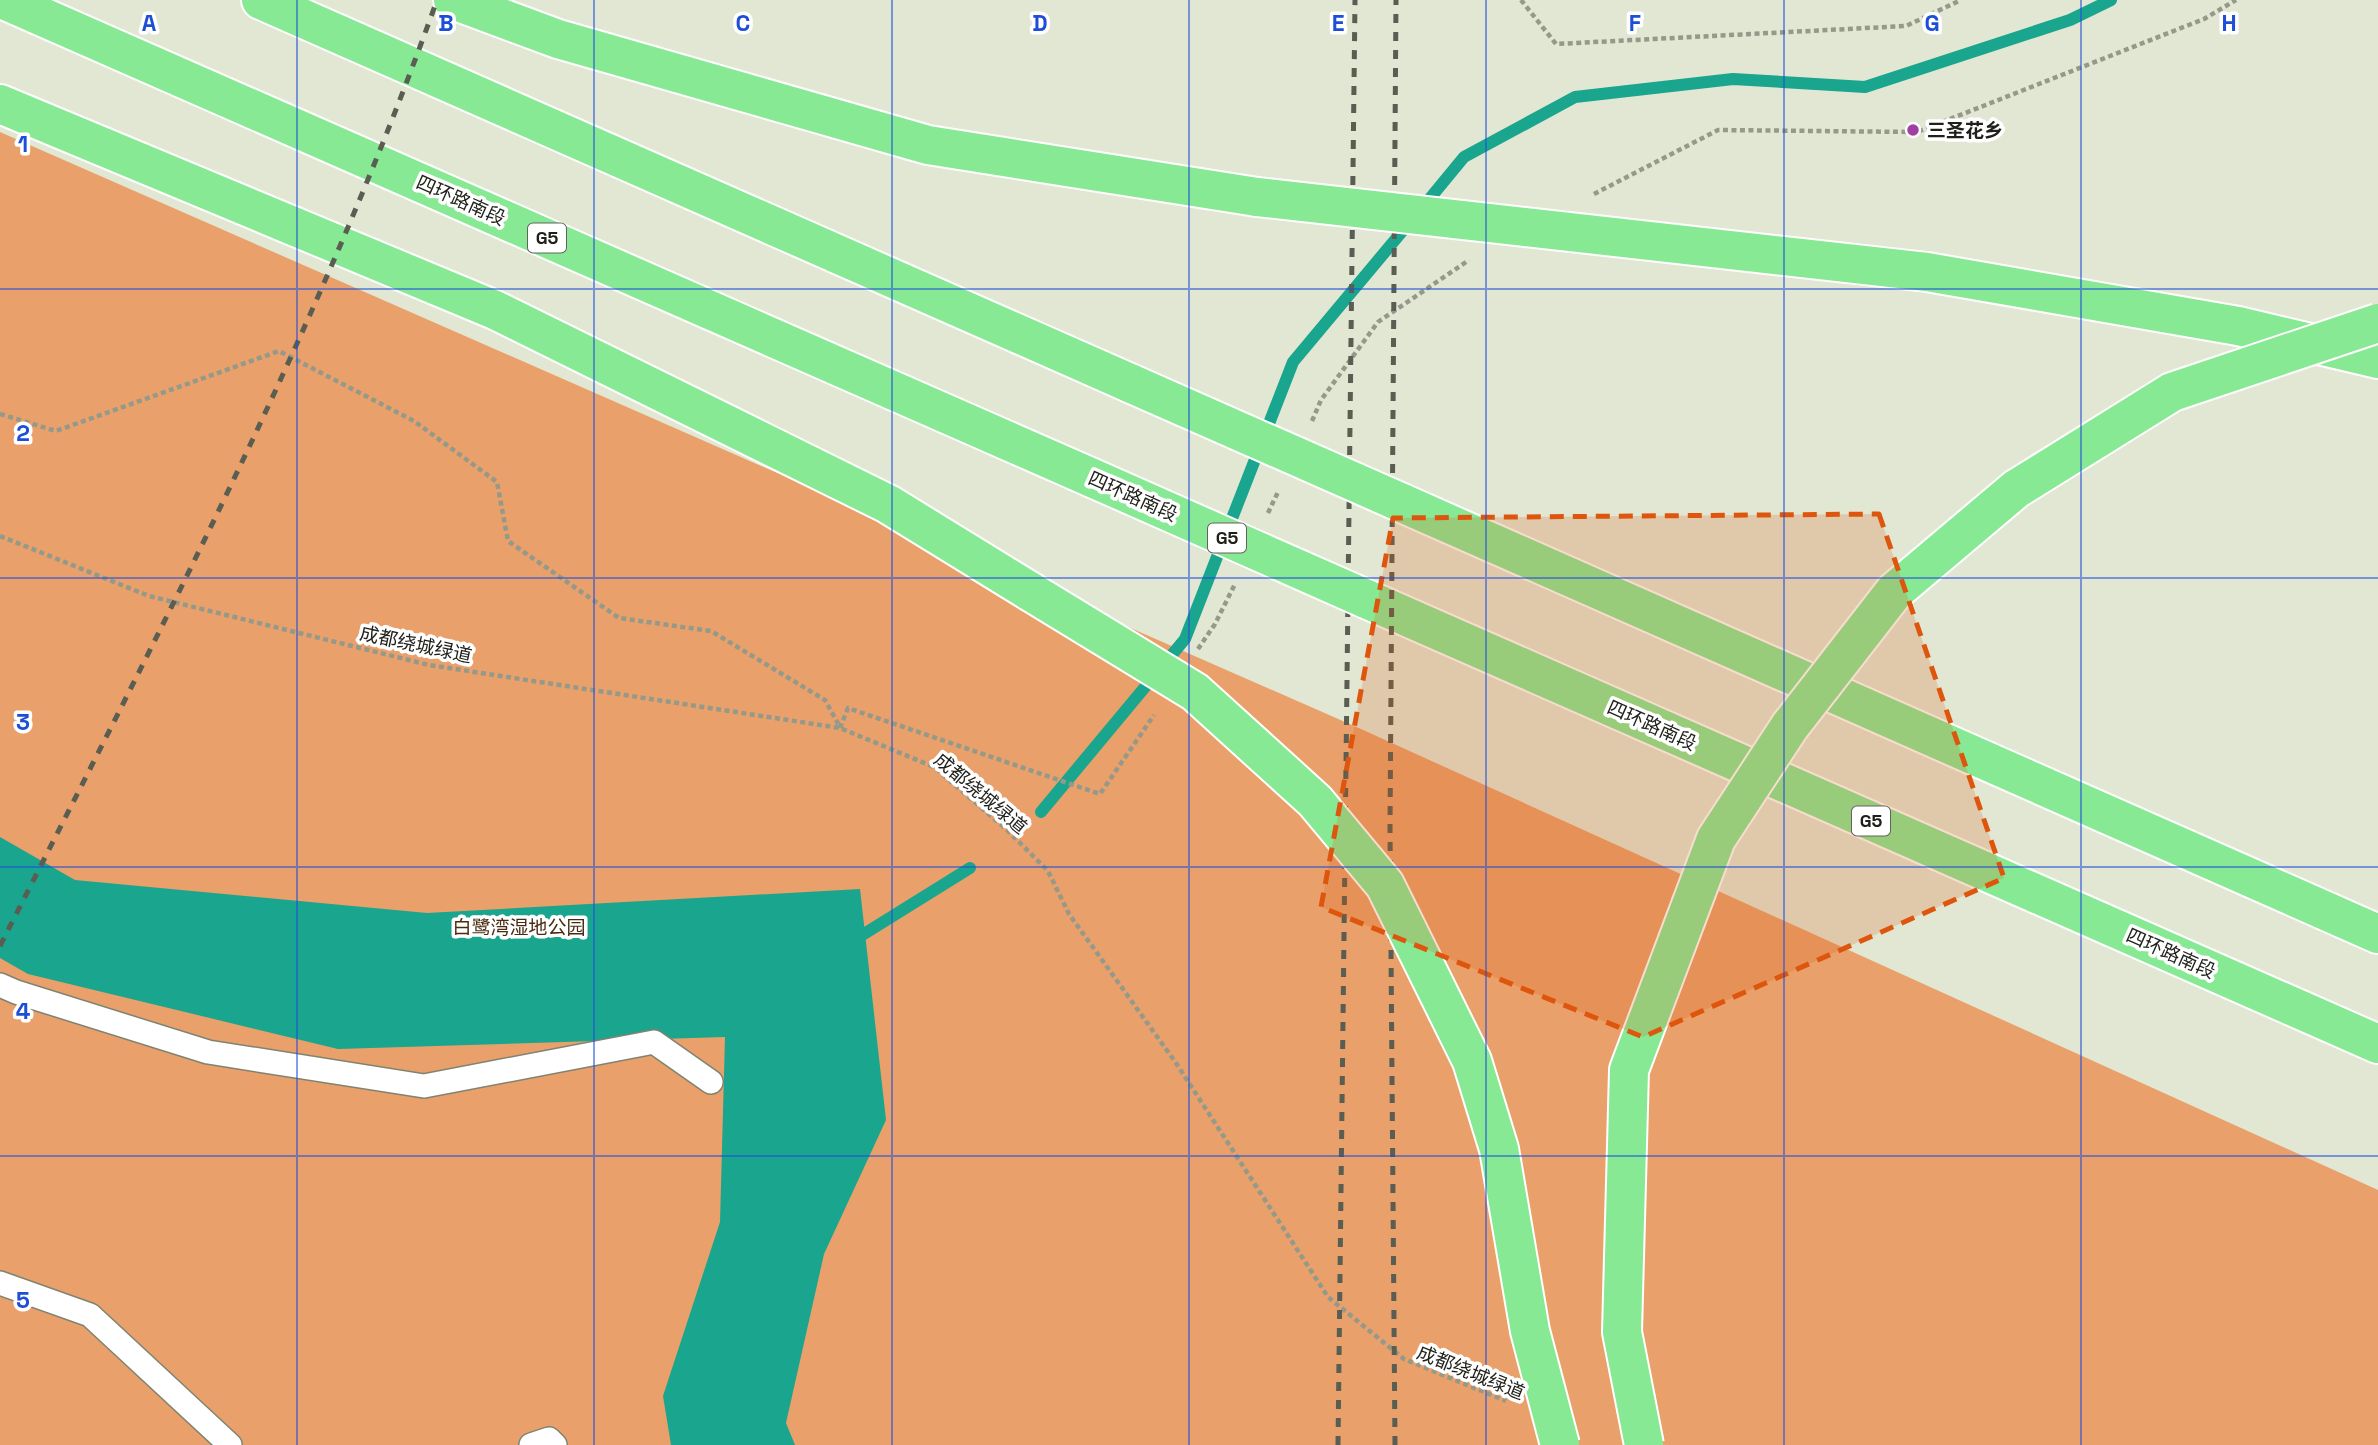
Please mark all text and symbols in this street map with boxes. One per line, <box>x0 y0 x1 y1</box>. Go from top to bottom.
text: A <box>142 8 157 38</box>
text: B <box>438 8 454 38</box>
text: C <box>736 8 750 38</box>
text: D <box>1032 8 1048 38</box>
text: E <box>1332 8 1344 38</box>
text: F <box>1629 8 1641 38</box>
text: G <box>1924 8 1940 38</box>
text: H <box>2221 8 2237 38</box>
place label: 三圣花乡 <box>1927 118 2003 143</box>
marker: 三圣花乡 <box>1905 122 1921 138</box>
text: 1 <box>18 129 28 159</box>
street label: 四环路南段 <box>412 170 509 231</box>
road number: G5 <box>528 224 566 252</box>
text: 2 <box>16 418 30 448</box>
street label: 四环路南段 <box>1084 466 1181 527</box>
road number: G5 <box>1208 524 1246 552</box>
street label: 成都绕城绿道 <box>358 620 474 669</box>
street label: 四环路南段 <box>1603 695 1700 756</box>
text: 3 <box>16 707 30 737</box>
street label: 成都绕城绿道 <box>929 747 1032 840</box>
road number: G5 <box>1852 806 1890 836</box>
park label: 白鹭湾湿地公园 <box>452 915 586 940</box>
street label: 四环路南段 <box>2122 923 2219 984</box>
text: 4 <box>16 996 31 1026</box>
text: 5 <box>16 1285 30 1315</box>
street label: 成都绕城绿道 <box>1413 1340 1528 1405</box>

